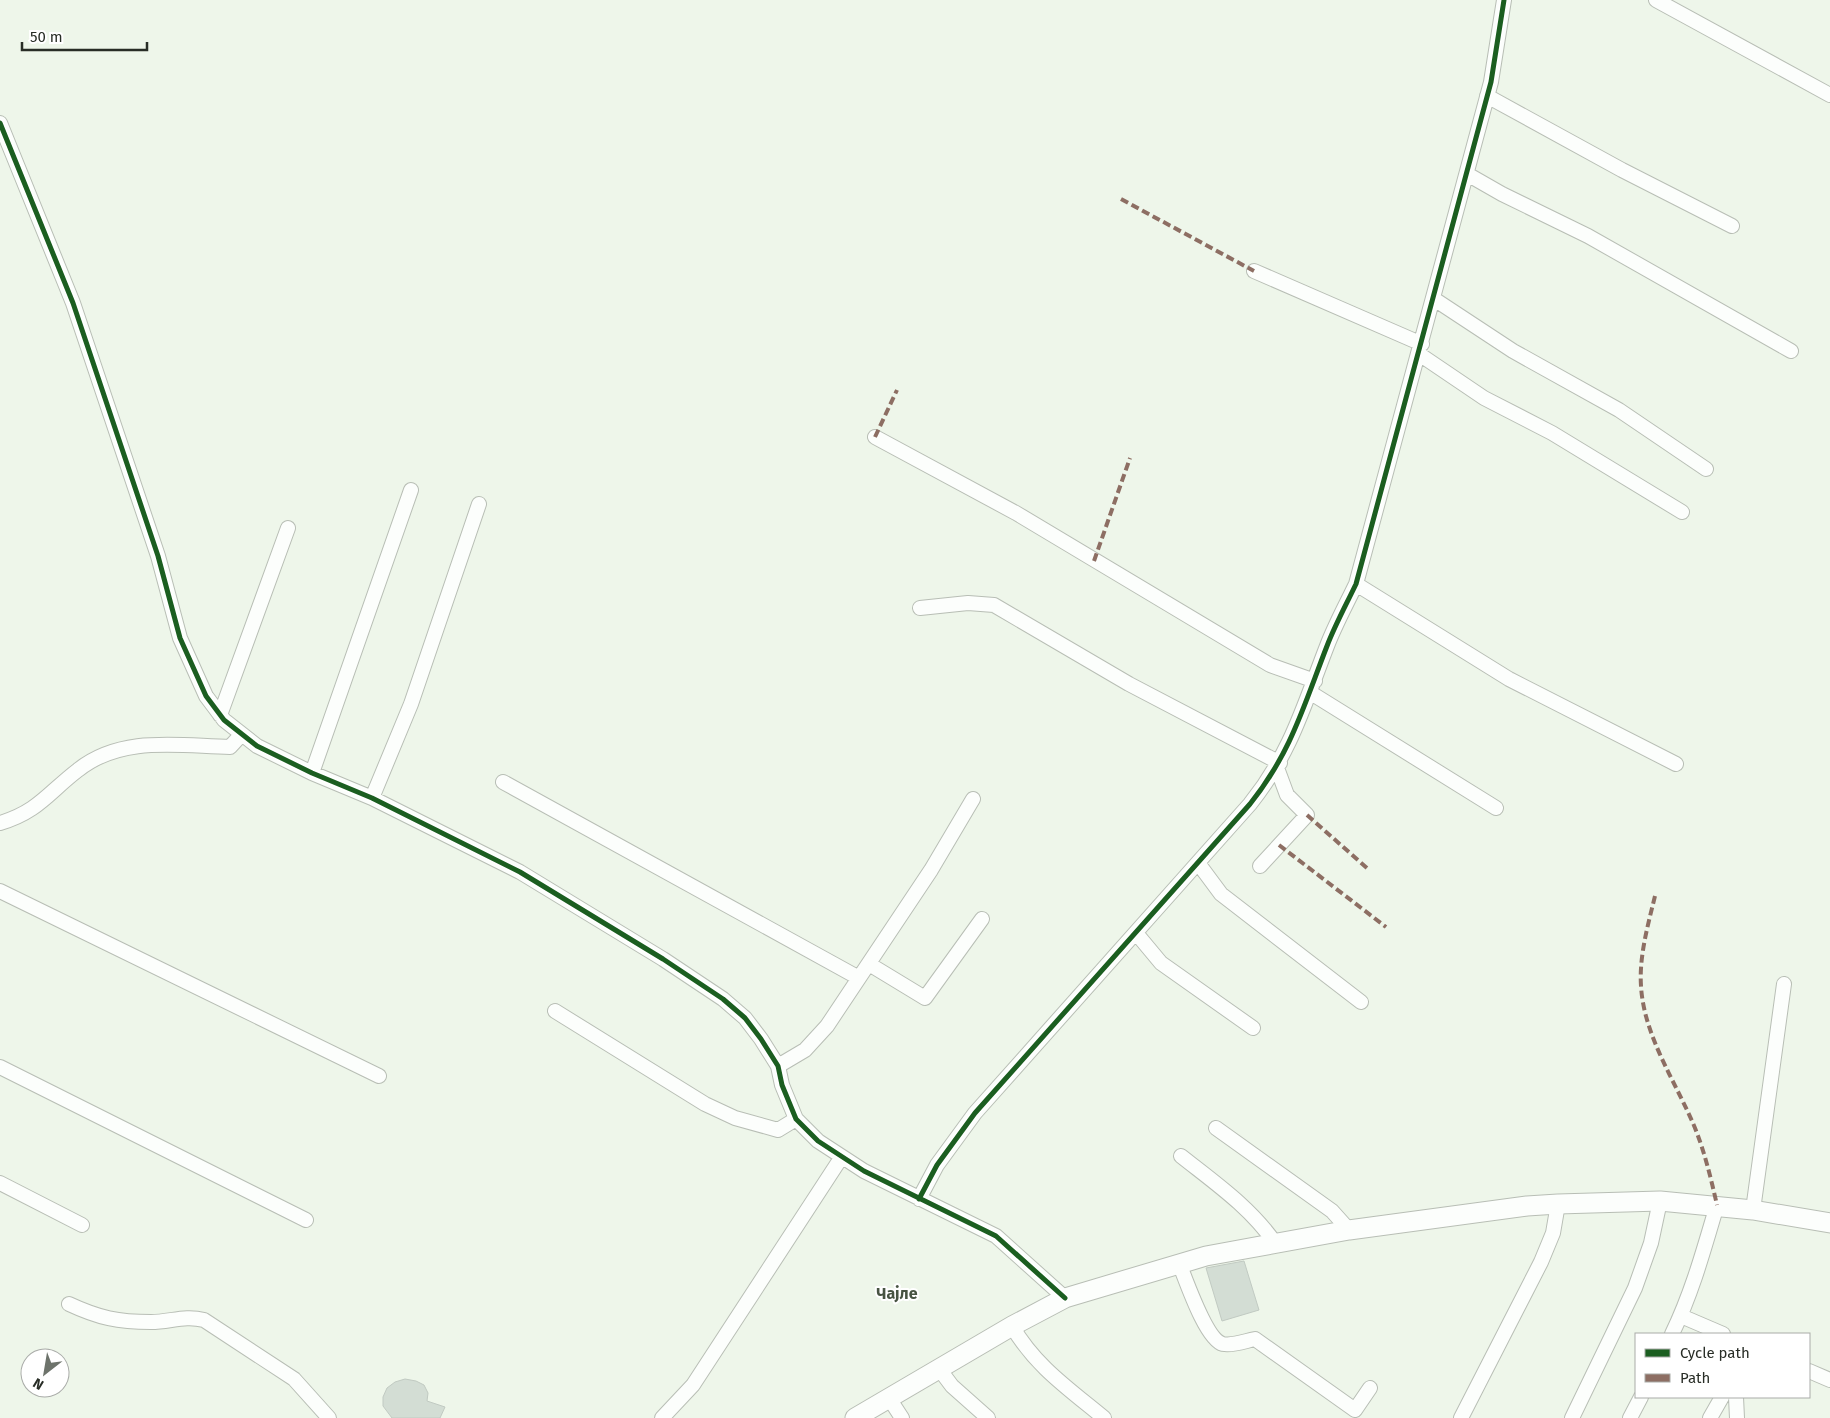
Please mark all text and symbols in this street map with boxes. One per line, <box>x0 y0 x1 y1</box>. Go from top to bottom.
scale bar <box>22 20 148 52</box>
text: 50 m <box>30 28 63 46</box>
district label: Чајле <box>877 1284 918 1303</box>
legend <box>1635 1333 1810 1398</box>
text: Cycle path <box>1680 1344 1750 1362</box>
north arrow <box>20 1348 70 1398</box>
text: Path <box>1680 1369 1710 1387</box>
text: N <box>30 1374 47 1393</box>

